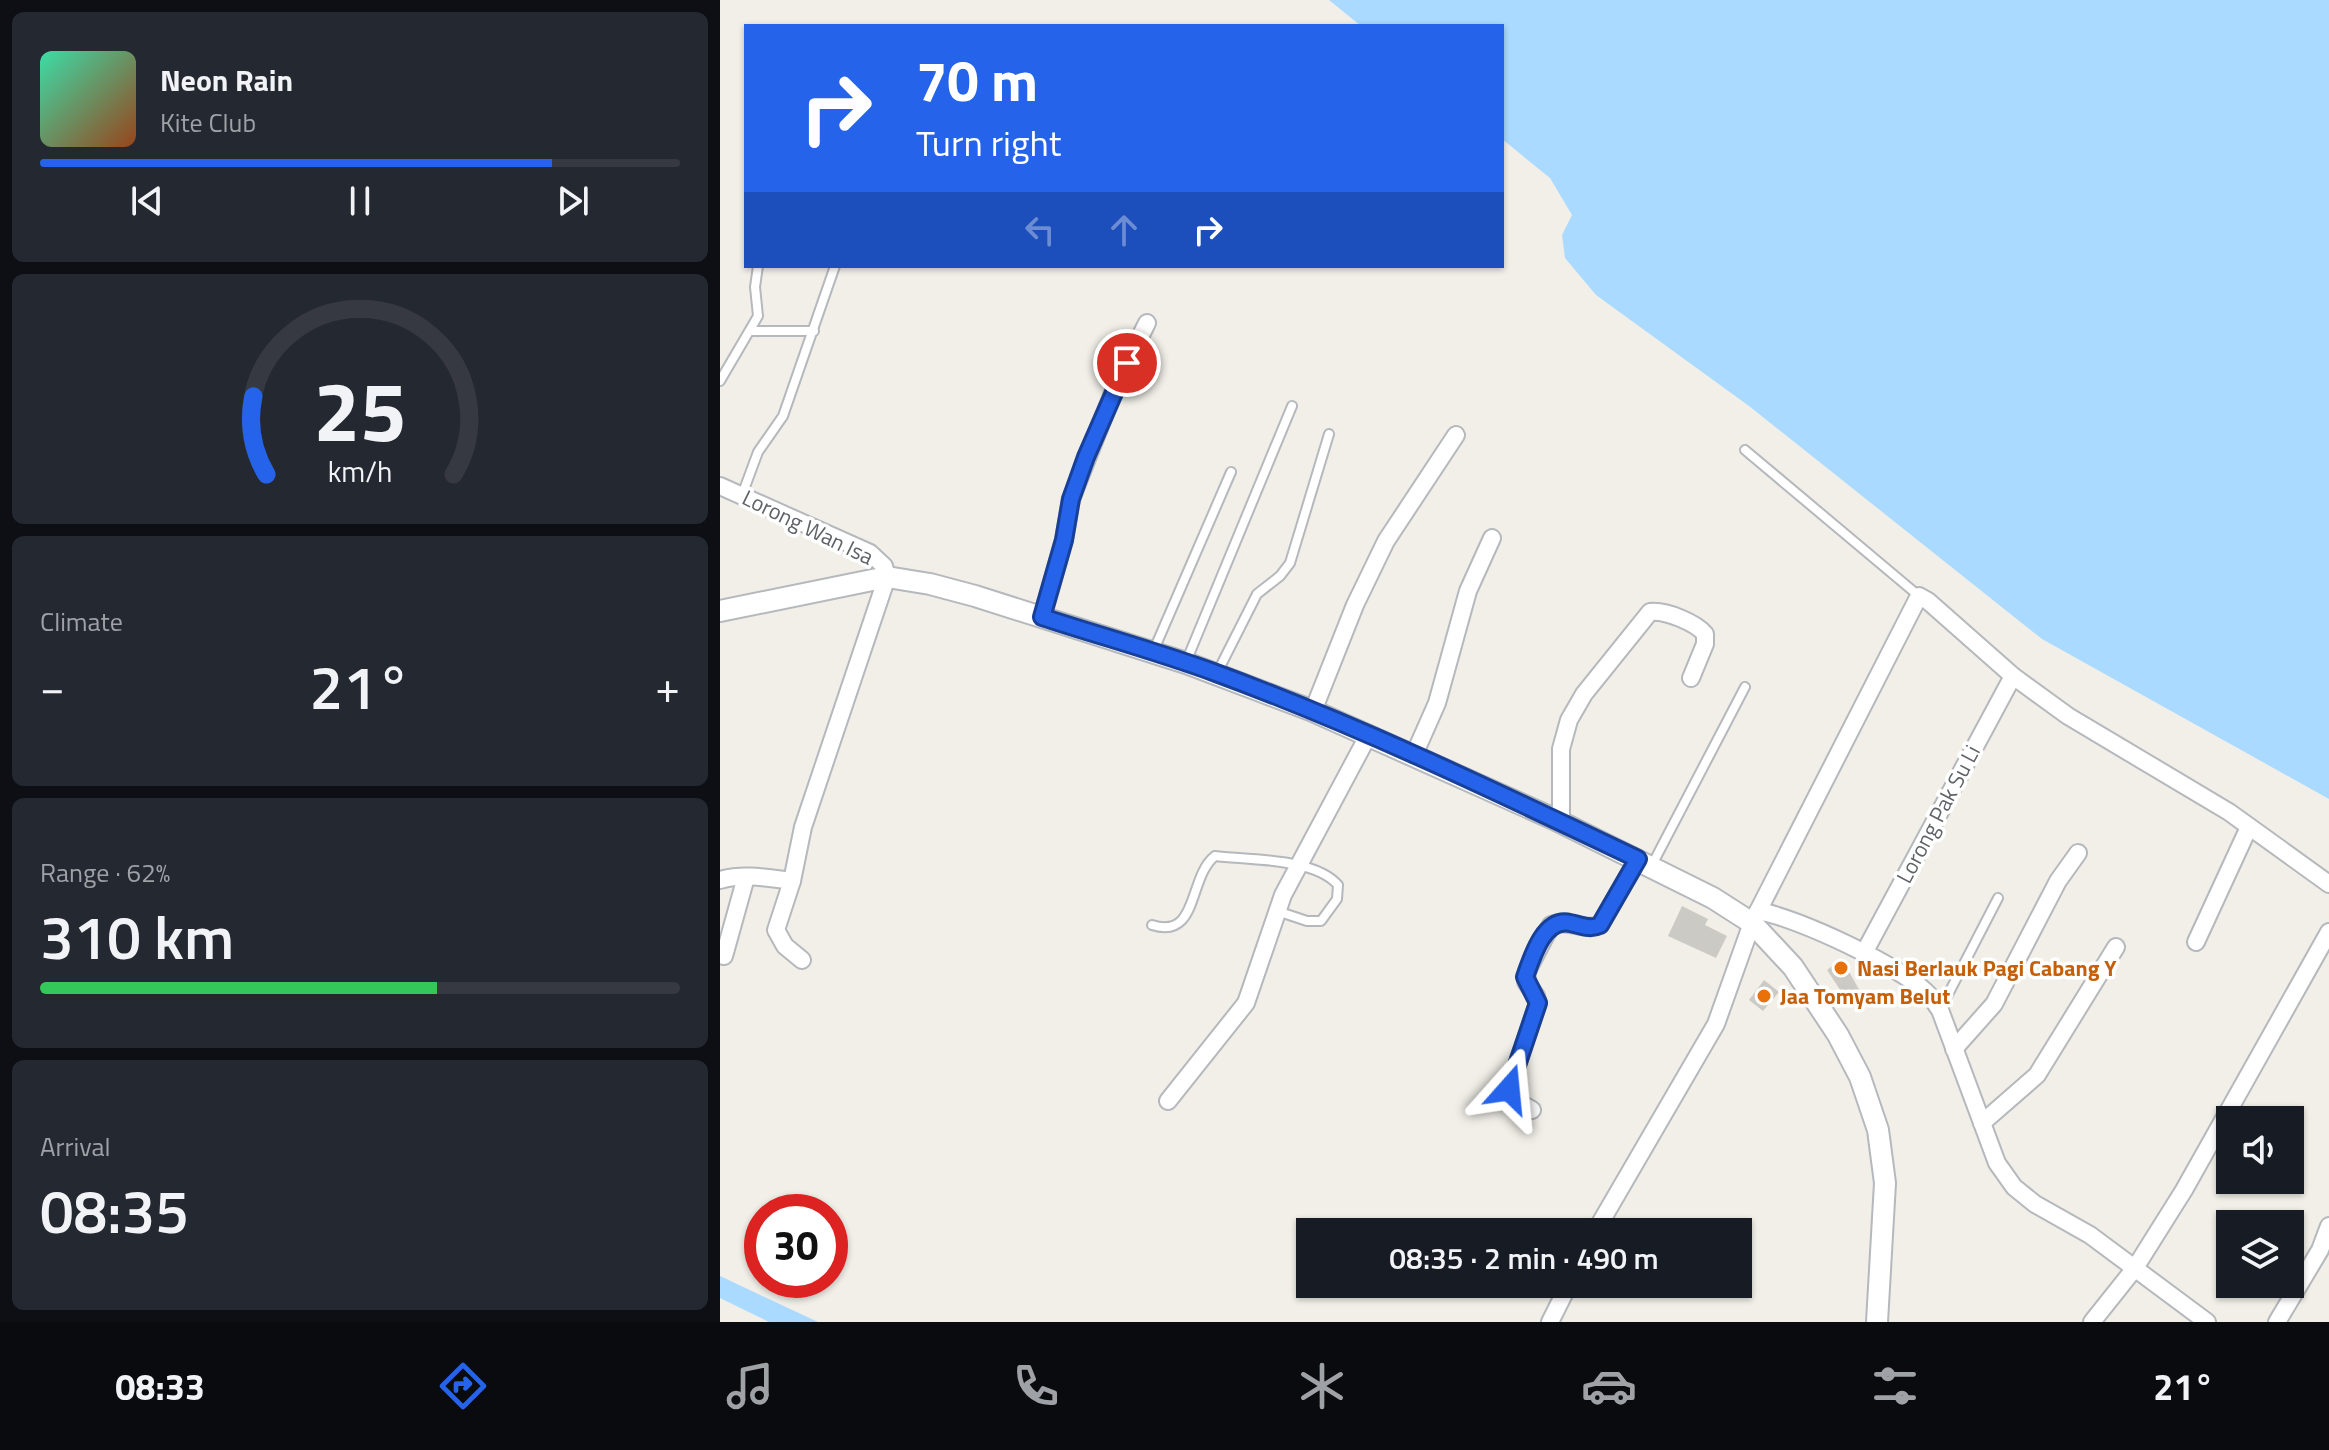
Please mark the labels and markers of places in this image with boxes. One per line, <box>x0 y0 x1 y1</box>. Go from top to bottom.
pin <box>1093 329 1161 397</box>
place label: Nasi Berlauk Pagi Cabang Y <box>1857 951 2117 985</box>
marker: Nasi Berlauk Pagi Cabang Y <box>1832 959 1850 977</box>
place label: Jaa Tomyam Belut <box>1780 979 1950 1013</box>
marker: Jaa Tomyam Belut <box>1755 987 1773 1005</box>

